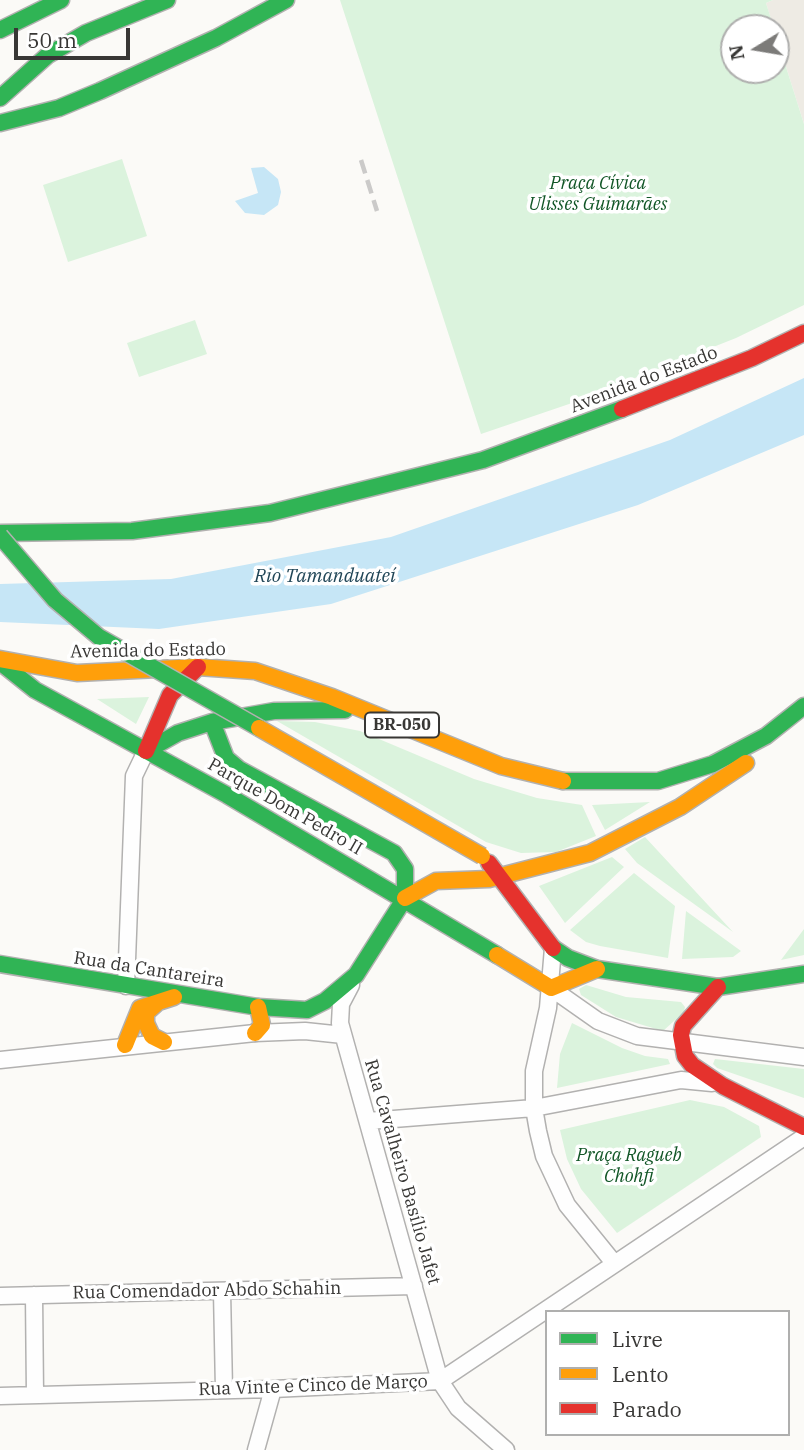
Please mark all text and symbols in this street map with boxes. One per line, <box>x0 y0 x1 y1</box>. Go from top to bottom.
scale bar <box>18 14 133 58</box>
north arrow <box>720 14 790 84</box>
text: 50 m <box>27 26 77 54</box>
text: N <box>723 43 750 62</box>
park label: Praça Cívica Ulisses Guimarães <box>528 173 668 216</box>
street label: Avenida do Estado <box>567 342 721 418</box>
water label: Rio Tamanduateí <box>254 566 396 588</box>
street label: Avenida do Estado <box>70 639 226 663</box>
road number: BR-050 <box>365 712 439 738</box>
street label: Parque Dom Pedro II <box>204 754 366 860</box>
street label: Rua da Cantareira <box>72 947 226 993</box>
street label: Rua Cavalheiro Basílio Jafet <box>359 1057 445 1287</box>
park label: Praça Ragueb Chohfi <box>576 1145 682 1188</box>
street label: Rua Comendador Abdo Schahin <box>72 1278 342 1304</box>
legend <box>545 1310 790 1436</box>
text: Livre <box>612 1325 663 1353</box>
text: Lento <box>612 1360 668 1388</box>
street label: Rua Vinte e Cinco de Março <box>198 1371 428 1401</box>
text: Parado <box>612 1395 682 1423</box>

